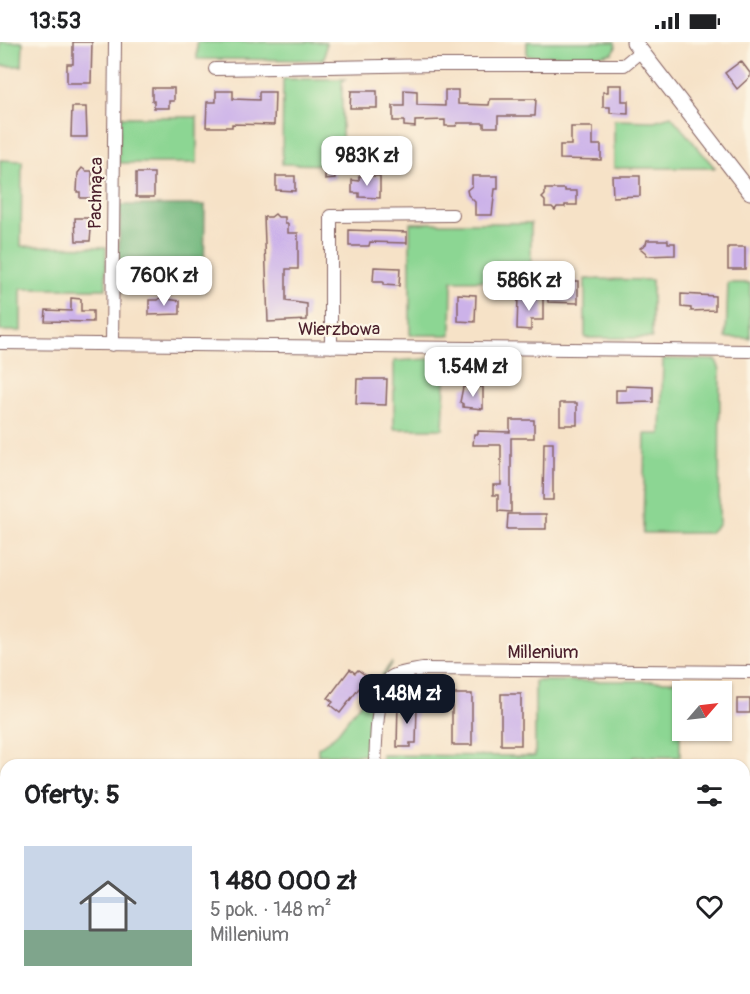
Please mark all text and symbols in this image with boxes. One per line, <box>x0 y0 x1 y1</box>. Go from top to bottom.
text: 13:53 <box>30 7 81 35</box>
pin: 983K zł <box>312 136 422 187</box>
text: 983K zł <box>335 143 399 168</box>
street label: Pachnąca <box>84 157 108 229</box>
pin: 760K zł <box>109 256 219 307</box>
pin: 586K zł <box>474 261 584 312</box>
text: 760K zł <box>130 263 198 288</box>
text: 586K zł <box>497 268 561 293</box>
street label: Wierzbowa <box>298 318 380 341</box>
pin: 1.54M zł <box>411 347 535 398</box>
text: 1.54M zł <box>439 354 507 379</box>
street label: Millenium <box>507 641 579 664</box>
pin: 1.48M zł <box>345 674 469 725</box>
text: 1.48M zł <box>373 681 441 706</box>
north arrow <box>672 681 732 741</box>
map controls <box>672 681 732 741</box>
text: Oferty: 5 <box>24 779 120 811</box>
icon: filters <box>693 779 726 812</box>
text: 1 480 000 zł <box>210 865 356 897</box>
icon: home <box>72 870 144 942</box>
icon: heart <box>693 890 726 923</box>
text: 5 pok. · 148 m² <box>210 897 332 922</box>
text: Millenium <box>210 922 289 947</box>

